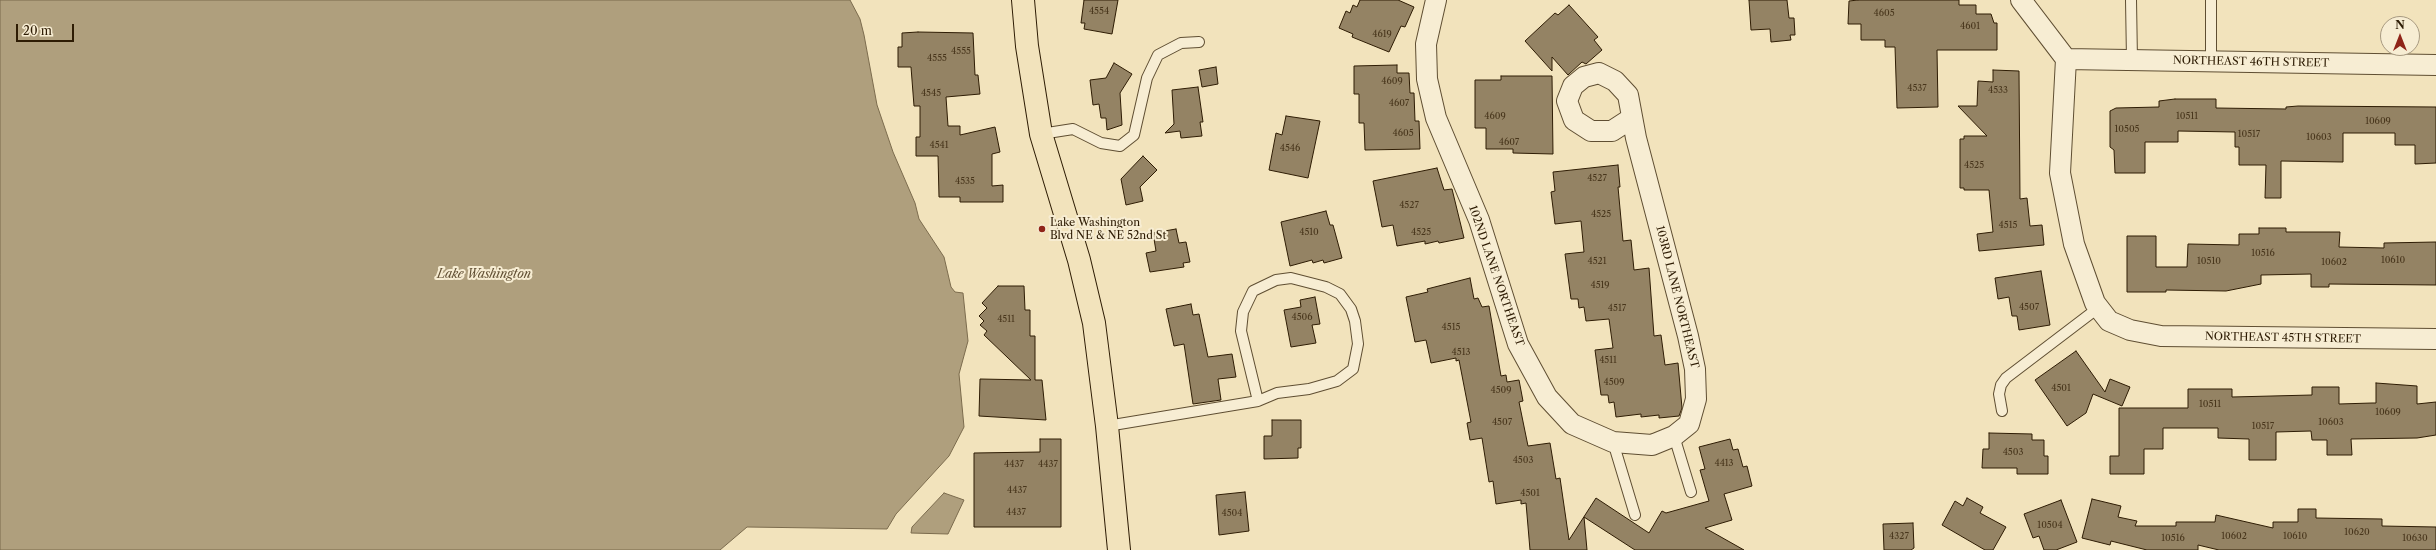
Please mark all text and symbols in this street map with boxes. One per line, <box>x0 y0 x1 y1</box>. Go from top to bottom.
house number: 4554 <box>1089 6 1109 16</box>
house number: 4605 <box>1873 8 1895 18</box>
scale bar <box>18 16 76 42</box>
north arrow <box>2380 16 2420 56</box>
text: N <box>2395 18 2405 32</box>
house number: 4601 <box>1960 21 1980 31</box>
text: 20 m <box>23 23 52 38</box>
house number: 4619 <box>1372 29 1392 39</box>
house number: 4555 <box>951 46 971 56</box>
house number: 4555 <box>927 53 947 63</box>
street label: NORTHEAST 46TH STREET <box>2173 54 2329 70</box>
house number: 4609 <box>1381 76 1403 86</box>
house number: 4537 <box>1907 83 1927 93</box>
house number: 4533 <box>1988 85 2008 95</box>
house number: 4545 <box>921 88 941 98</box>
house number: 4607 <box>1389 98 1409 108</box>
house number: 4609 <box>1484 111 1506 121</box>
house number: 10511 <box>2176 111 2198 121</box>
house number: 10609 <box>2365 116 2391 126</box>
house number: 10505 <box>2115 124 2139 134</box>
house number: 4605 <box>1392 128 1414 138</box>
house number: 10517 <box>2238 129 2260 139</box>
house number: 10603 <box>2306 132 2332 142</box>
house number: 4607 <box>1499 137 1519 147</box>
house number: 4541 <box>929 140 949 150</box>
house number: 4546 <box>1280 143 1300 153</box>
house number: 4525 <box>1964 160 1984 170</box>
house number: 4527 <box>1587 173 1607 183</box>
house number: 4535 <box>955 176 975 186</box>
house number: 4527 <box>1399 200 1419 210</box>
street label: 102ND LANE NORTHEAST <box>1466 204 1526 348</box>
house number: 4525 <box>1591 209 1611 219</box>
place label: Lake Washington Blvd NE & NE 52nd St <box>1050 216 1166 242</box>
house number: 4515 <box>1999 220 2017 230</box>
marker: Lake Washington Blvd NE & NE 52nd St <box>1037 224 1047 234</box>
street label: 103RD LANE NORTHEAST <box>1653 224 1701 370</box>
house number: 4510 <box>1299 227 1319 237</box>
house number: 4525 <box>1411 227 1431 237</box>
house number: 10516 <box>2251 248 2275 258</box>
house number: 10610 <box>2381 255 2405 265</box>
house number: 4521 <box>1587 256 1607 266</box>
house number: 10510 <box>2197 256 2221 266</box>
house number: 10602 <box>2321 257 2347 267</box>
water label: Lake Washington <box>437 268 531 282</box>
house number: 4519 <box>1590 280 1610 290</box>
house number: 4507 <box>2019 302 2039 312</box>
house number: 4517 <box>1608 303 1626 313</box>
house number: 4506 <box>1291 312 1313 322</box>
house number: 4511 <box>997 314 1015 324</box>
house number: 4515 <box>1442 322 1460 332</box>
street label: NORTHEAST 45TH STREET <box>2205 330 2361 346</box>
house number: 4513 <box>1452 347 1470 357</box>
house number: 4511 <box>1599 355 1617 365</box>
house number: 4509 <box>1603 377 1625 387</box>
house number: 4501 <box>2051 383 2071 393</box>
house number: 4509 <box>1490 385 1512 395</box>
house number: 10511 <box>2199 399 2221 409</box>
house number: 10609 <box>2375 407 2401 417</box>
house number: 4507 <box>1492 417 1512 427</box>
house number: 10603 <box>2318 417 2344 427</box>
house number: 10517 <box>2252 421 2274 431</box>
house number: 4503 <box>2003 447 2023 457</box>
house number: 4503 <box>1513 455 1533 465</box>
house number: 4413 <box>1714 458 1734 468</box>
house number: 4437 <box>1004 459 1024 469</box>
house number: 4437 <box>1038 459 1058 469</box>
house number: 4437 <box>1007 485 1027 495</box>
house number: 4501 <box>1520 488 1540 498</box>
house number: 4437 <box>1006 507 1026 517</box>
house number: 4504 <box>1222 508 1242 518</box>
house number: 10504 <box>2037 520 2063 530</box>
house number: 10620 <box>2344 527 2370 537</box>
house number: 4327 <box>1889 531 1909 541</box>
house number: 10602 <box>2221 531 2247 541</box>
house number: 10610 <box>2283 531 2307 541</box>
house number: 10516 <box>2161 533 2185 543</box>
house number: 10630 <box>2402 533 2428 543</box>

